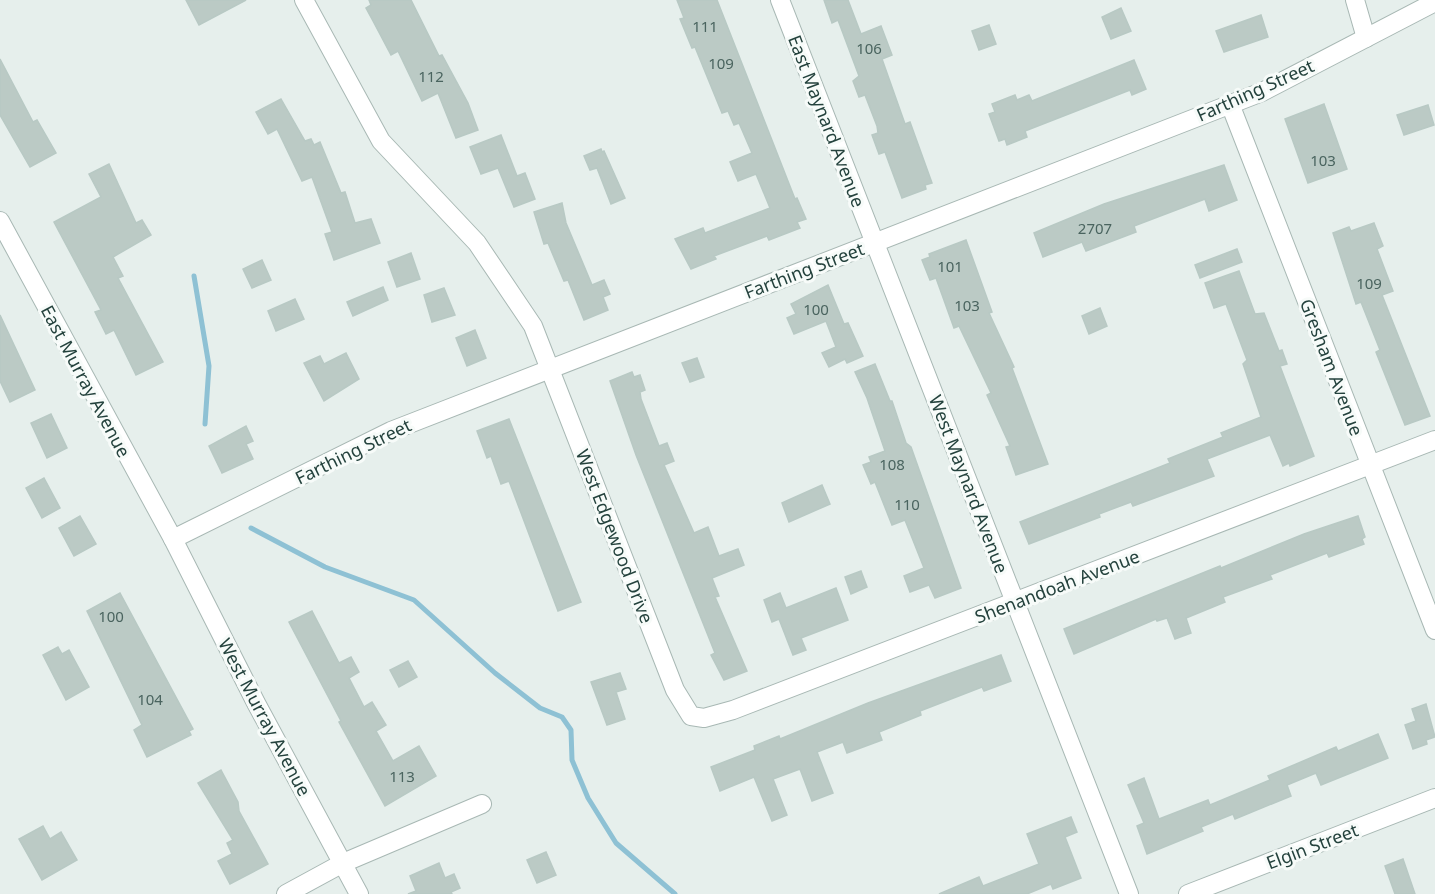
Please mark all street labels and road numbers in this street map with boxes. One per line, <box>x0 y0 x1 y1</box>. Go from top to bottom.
street label: East Maynard Avenue <box>783 31 871 211</box>
street label: Farthing Street <box>1192 53 1318 127</box>
street label: Farthing Street <box>741 236 868 304</box>
street label: Gresham Avenue <box>1295 295 1369 439</box>
street label: East Murray Avenue <box>36 301 136 461</box>
street label: West Maynard Avenue <box>924 391 1014 577</box>
street label: Farthing Street <box>291 412 415 489</box>
street label: West Edgewood Drive <box>571 446 659 626</box>
street label: Shenandoah Avenue <box>971 544 1143 628</box>
street label: West Murray Avenue <box>213 634 317 800</box>
street label: Elgin Street <box>1263 817 1362 874</box>

